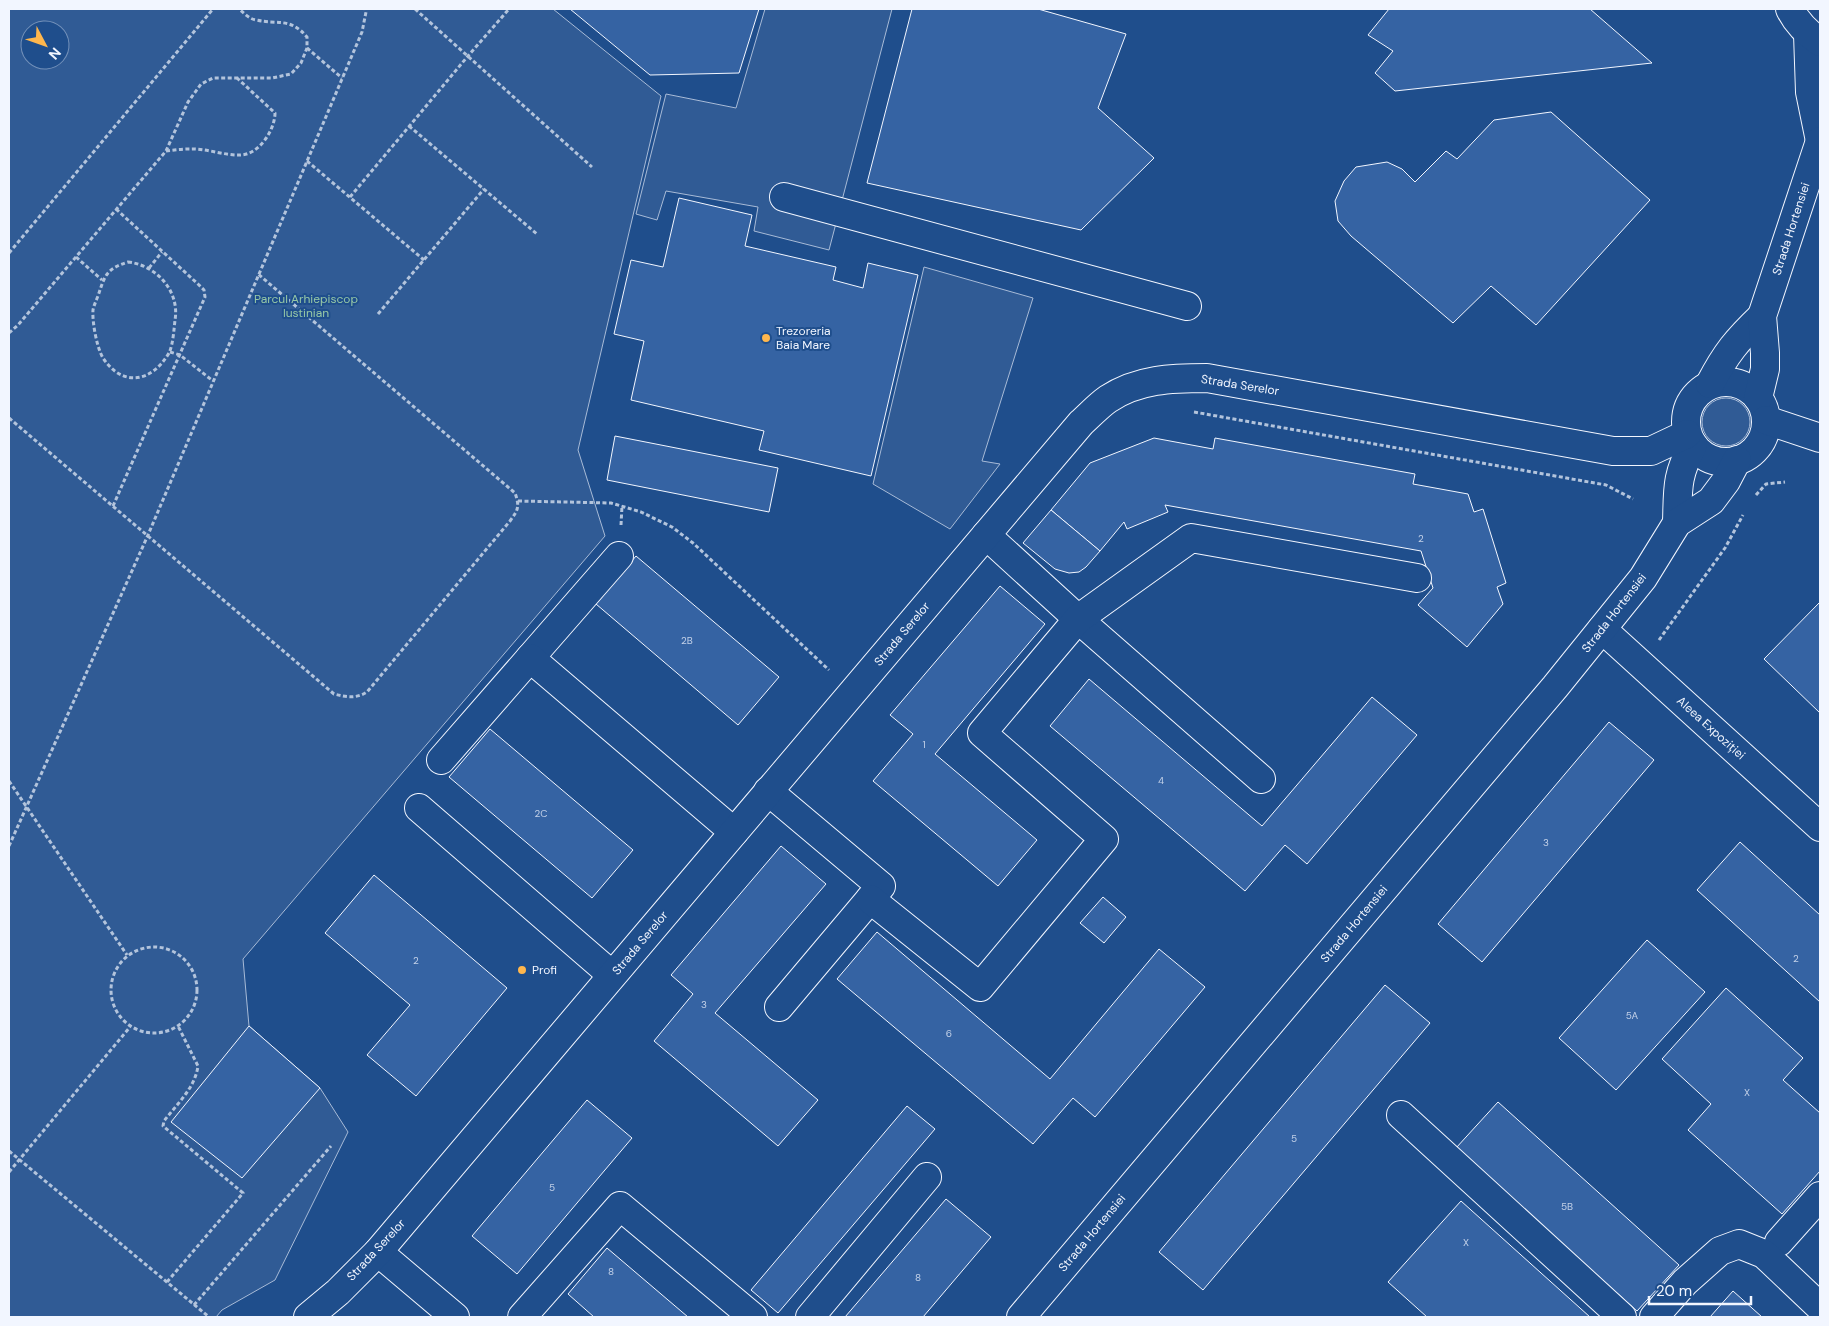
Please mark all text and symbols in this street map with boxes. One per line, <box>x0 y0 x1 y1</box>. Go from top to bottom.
north arrow <box>20 20 70 70</box>
text: N <box>45 44 65 63</box>
street label: Strada Hortensiei <box>1768 181 1814 277</box>
park label: Parcul Arhiepiscop Iustinian <box>254 291 358 321</box>
place label: Trezoreria Baia Mare <box>776 323 831 353</box>
marker: Trezoreria Baia Mare <box>760 332 772 344</box>
street label: Strada Serelor <box>1200 371 1281 399</box>
house number: 2 <box>1418 532 1424 545</box>
street label: Strada Hortensiei <box>1578 570 1650 656</box>
street label: Strada Serelor <box>871 598 934 669</box>
house number: 2B <box>681 634 693 647</box>
street label: Aleea Expoziției <box>1673 693 1749 763</box>
house number: 1 <box>922 738 926 751</box>
house number: 4 <box>1158 774 1164 787</box>
house number: 2C <box>535 807 547 820</box>
house number: 3 <box>1543 836 1549 849</box>
street label: Strada Hortensiei <box>1317 882 1391 966</box>
street label: Strada Serelor <box>609 907 672 978</box>
house number: 2 <box>1793 952 1799 965</box>
house number: 2 <box>413 954 419 967</box>
place label: Profi <box>532 962 557 978</box>
marker: Profi <box>516 964 528 976</box>
house number: 3 <box>701 998 707 1011</box>
house number: 5A <box>1626 1009 1639 1022</box>
house number: 6 <box>946 1027 952 1040</box>
house number: X <box>1744 1086 1750 1099</box>
house number: 5 <box>1291 1132 1297 1145</box>
house number: 5 <box>549 1181 555 1194</box>
street label: Strada Hortensiei <box>1055 1191 1129 1275</box>
house number: 5B <box>1561 1200 1573 1213</box>
street label: Strada Serelor <box>343 1215 409 1284</box>
house number: X <box>1463 1236 1469 1249</box>
house number: 8 <box>608 1265 614 1278</box>
house number: 8 <box>915 1271 921 1284</box>
scale bar <box>1649 1274 1752 1306</box>
text: 20 m <box>1656 1281 1692 1301</box>

